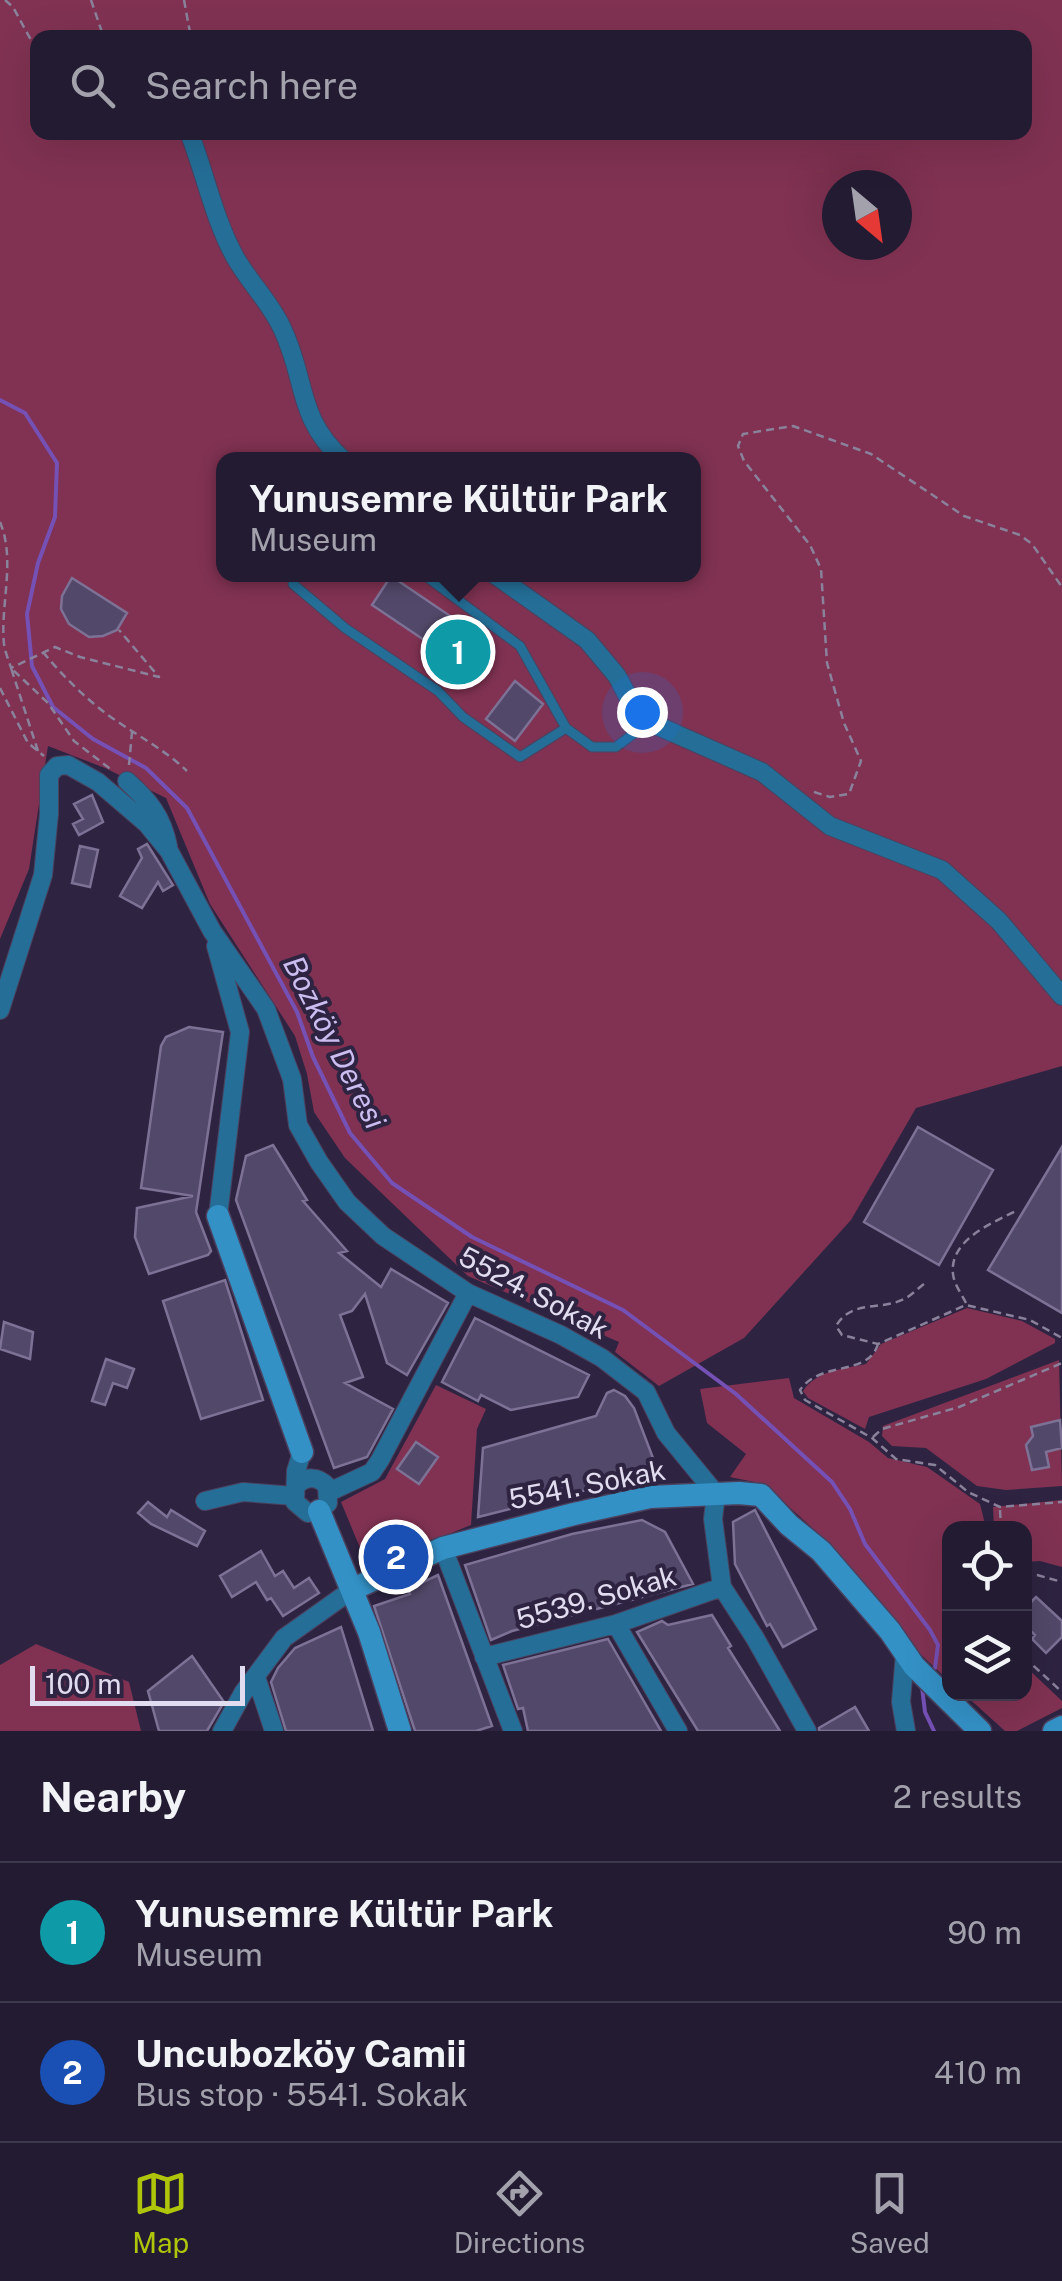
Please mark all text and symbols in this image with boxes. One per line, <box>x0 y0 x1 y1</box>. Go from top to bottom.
search box <box>30 30 1032 140</box>
icon: search <box>65 58 120 113</box>
text: Search here <box>145 63 358 108</box>
north arrow <box>822 170 912 260</box>
popup <box>216 452 701 582</box>
text: Yunusemre Kültür Park <box>249 476 668 521</box>
text: Museum <box>249 521 377 558</box>
pin: 1 <box>426 614 490 690</box>
your location <box>617 687 668 738</box>
water label: Bozköy Deresi <box>276 950 394 1135</box>
street label: 5524. Sokak <box>454 1239 614 1345</box>
street label: 5541. Sokak <box>506 1453 668 1515</box>
pin: 2 <box>364 1520 428 1594</box>
map controls <box>942 1521 1032 1701</box>
button: locate <box>942 1521 1032 1611</box>
street label: 5539. Sokak <box>512 1558 680 1636</box>
button: layers <box>942 1611 1032 1701</box>
scale bar <box>30 1661 245 1706</box>
text: 100 m <box>45 1667 122 1700</box>
text: Nearby <box>40 1772 186 1821</box>
text: 2 results <box>893 1778 1022 1815</box>
text: Yunusemre Kültür Park <box>135 1891 554 1936</box>
text: 1 <box>66 1914 79 1951</box>
text: 90 m <box>947 1914 1022 1951</box>
text: Museum <box>135 1936 263 1973</box>
text: Uncubozköy Camii <box>135 2031 467 2076</box>
text: 2 <box>62 2054 83 2091</box>
text: 410 m <box>934 2054 1022 2091</box>
text: Bus stop · 5541. Sokak <box>135 2076 468 2113</box>
tab: Map <box>132 2166 189 2259</box>
tab: Directions <box>454 2166 585 2259</box>
tab: Saved <box>850 2166 930 2259</box>

